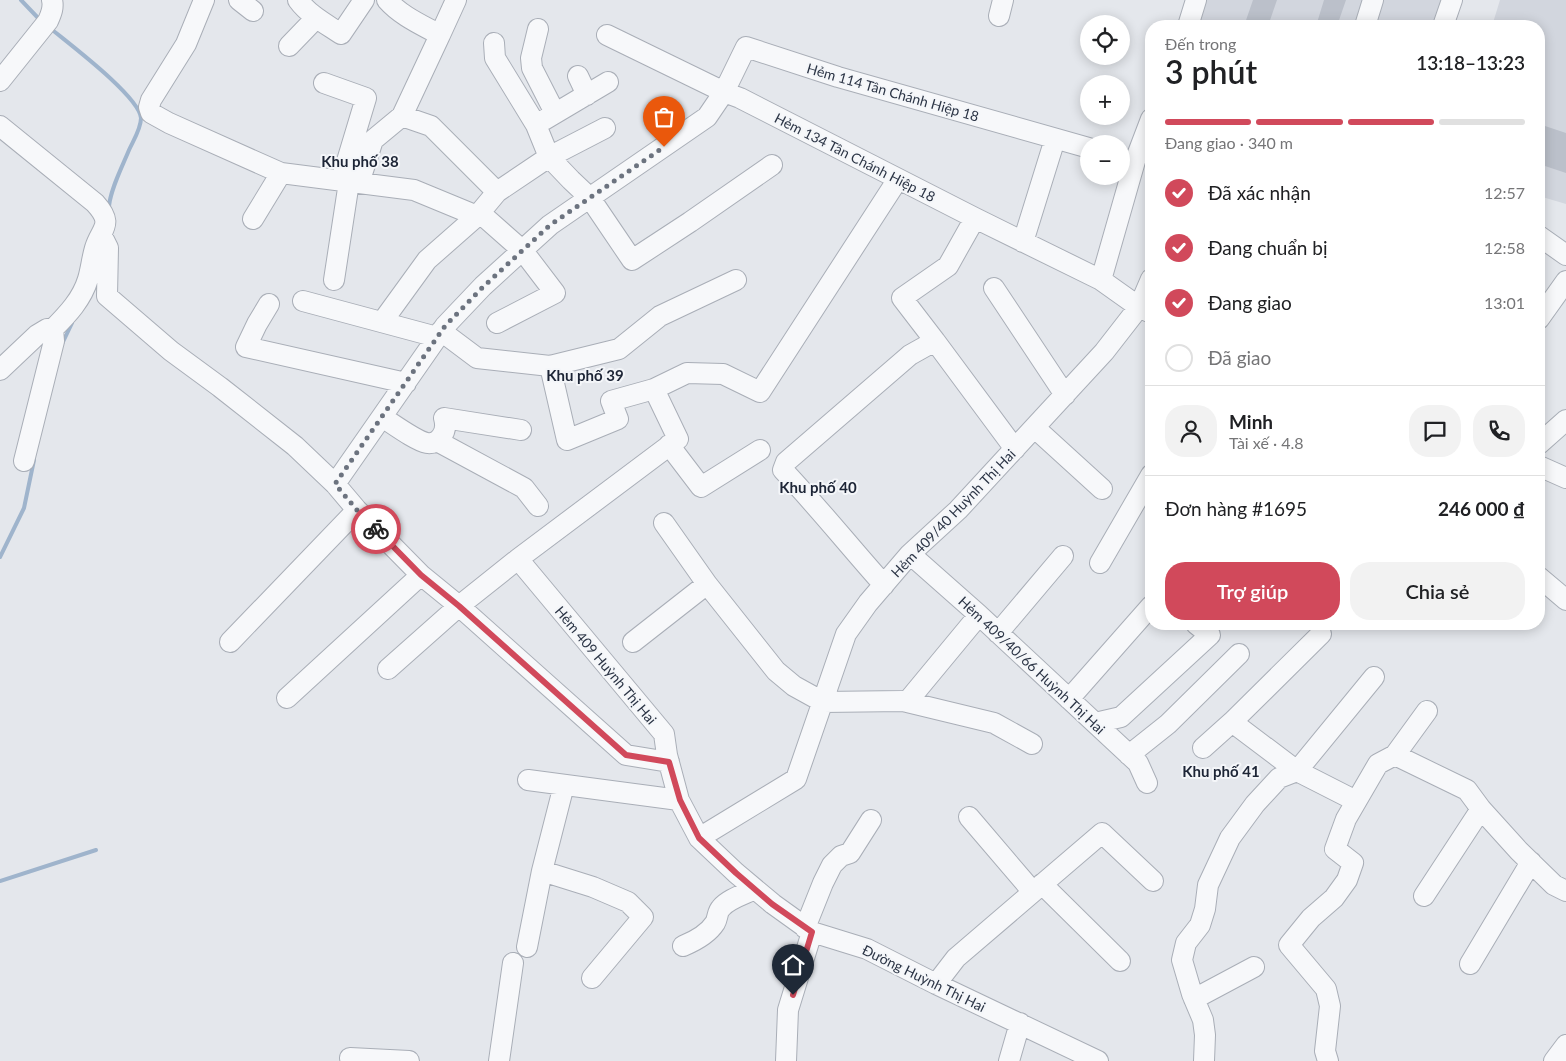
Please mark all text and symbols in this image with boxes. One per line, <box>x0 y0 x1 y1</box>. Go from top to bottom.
map controls <box>1080 15 1130 185</box>
button: locate <box>1080 15 1130 65</box>
text: Đến trong <box>1165 34 1236 53</box>
text: 13:18–13:23 <box>1416 51 1525 74</box>
text: 3 phút <box>1165 52 1257 91</box>
street label: Hẻm 114 Tân Chánh Hiệp 18 <box>805 59 981 125</box>
button: + <box>1080 75 1130 125</box>
pin <box>643 96 685 147</box>
icon: bag <box>650 103 678 131</box>
street label: Hẻm 134 Tân Chánh Hiệp 18 <box>772 109 938 205</box>
text: Đang giao · 340 m <box>1165 133 1293 152</box>
button: − <box>1080 135 1130 185</box>
district label: Khu phố 38 <box>321 152 399 170</box>
icon: check <box>1165 179 1193 207</box>
text: Đã xác nhận <box>1208 181 1311 204</box>
text: 12:57 <box>1484 183 1525 202</box>
icon: check <box>1165 234 1193 262</box>
text: Đang chuẩn bị <box>1208 236 1328 259</box>
text: 12:58 <box>1484 238 1525 257</box>
icon: check <box>1165 289 1193 317</box>
text: Đang giao <box>1208 291 1292 314</box>
text: 13:01 <box>1484 293 1525 312</box>
text: Đã giao <box>1208 346 1271 369</box>
district label: Khu phố 39 <box>546 366 624 384</box>
button: person <box>1165 405 1217 457</box>
button: chat <box>1409 405 1461 457</box>
button: phone <box>1473 405 1525 457</box>
text: Minh <box>1229 410 1273 433</box>
text: Tài xế · 4.8 <box>1229 433 1304 452</box>
street label: Hẻm 409/40 Huỳnh Thị Hai <box>887 445 1019 581</box>
district label: Khu phố 40 <box>779 478 857 496</box>
text: Đơn hàng #1695 <box>1165 497 1307 520</box>
text: 246 000 ₫ <box>1438 497 1525 520</box>
courier <box>351 504 401 554</box>
icon: bike <box>362 515 390 543</box>
button: Trợ giúp <box>1165 562 1340 620</box>
button: Chia sẻ <box>1350 562 1525 620</box>
street label: Hẻm 409/40/66 Huỳnh Thị Hai <box>955 593 1109 737</box>
street label: Hẻm 409 Huỳnh Thị Hai <box>552 602 660 728</box>
district label: Khu phố 41 <box>1182 762 1260 780</box>
street label: Đường Huỳnh Thị Hai <box>860 941 988 1015</box>
pin <box>772 944 814 995</box>
icon: home <box>779 951 807 979</box>

